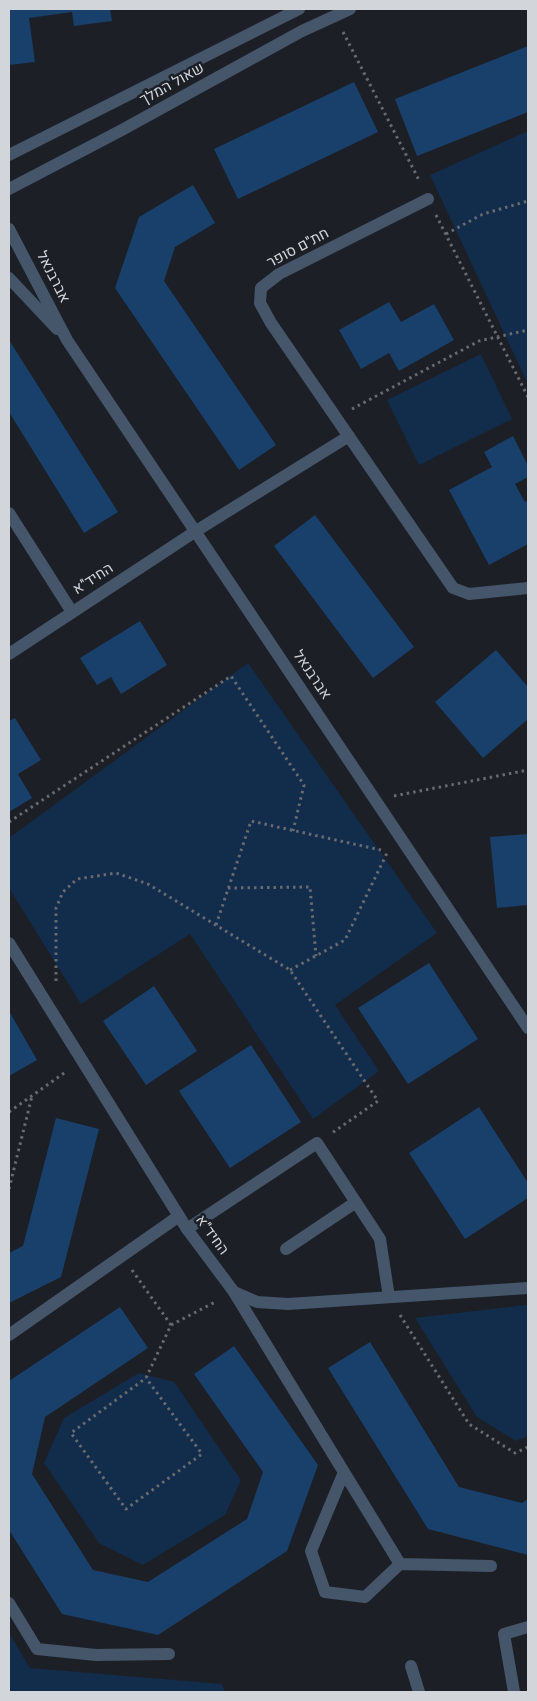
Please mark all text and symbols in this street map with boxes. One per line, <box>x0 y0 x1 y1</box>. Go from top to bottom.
street label: שאול המלך <box>137 59 207 109</box>
street label: חת"ם סופר <box>264 224 332 272</box>
street label: אברבנאל <box>32 248 74 306</box>
street label: החיד"א <box>69 559 117 599</box>
street label: אברבנאל <box>289 647 335 703</box>
street label: החיד"א <box>192 1212 232 1258</box>

